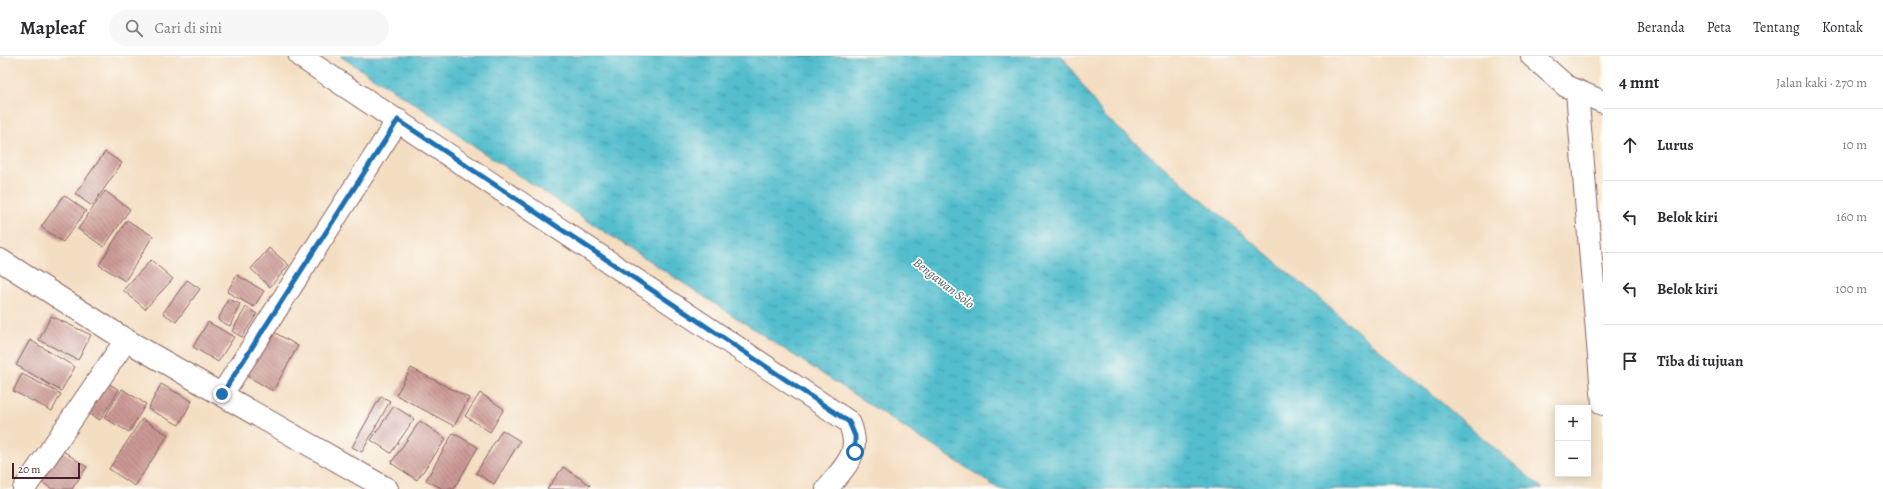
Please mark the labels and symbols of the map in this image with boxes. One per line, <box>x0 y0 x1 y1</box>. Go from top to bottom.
water label: Bengawan Solo <box>910 254 978 312</box>
route end <box>213 385 231 403</box>
route start <box>846 443 864 461</box>
scale bar <box>12 461 80 480</box>

